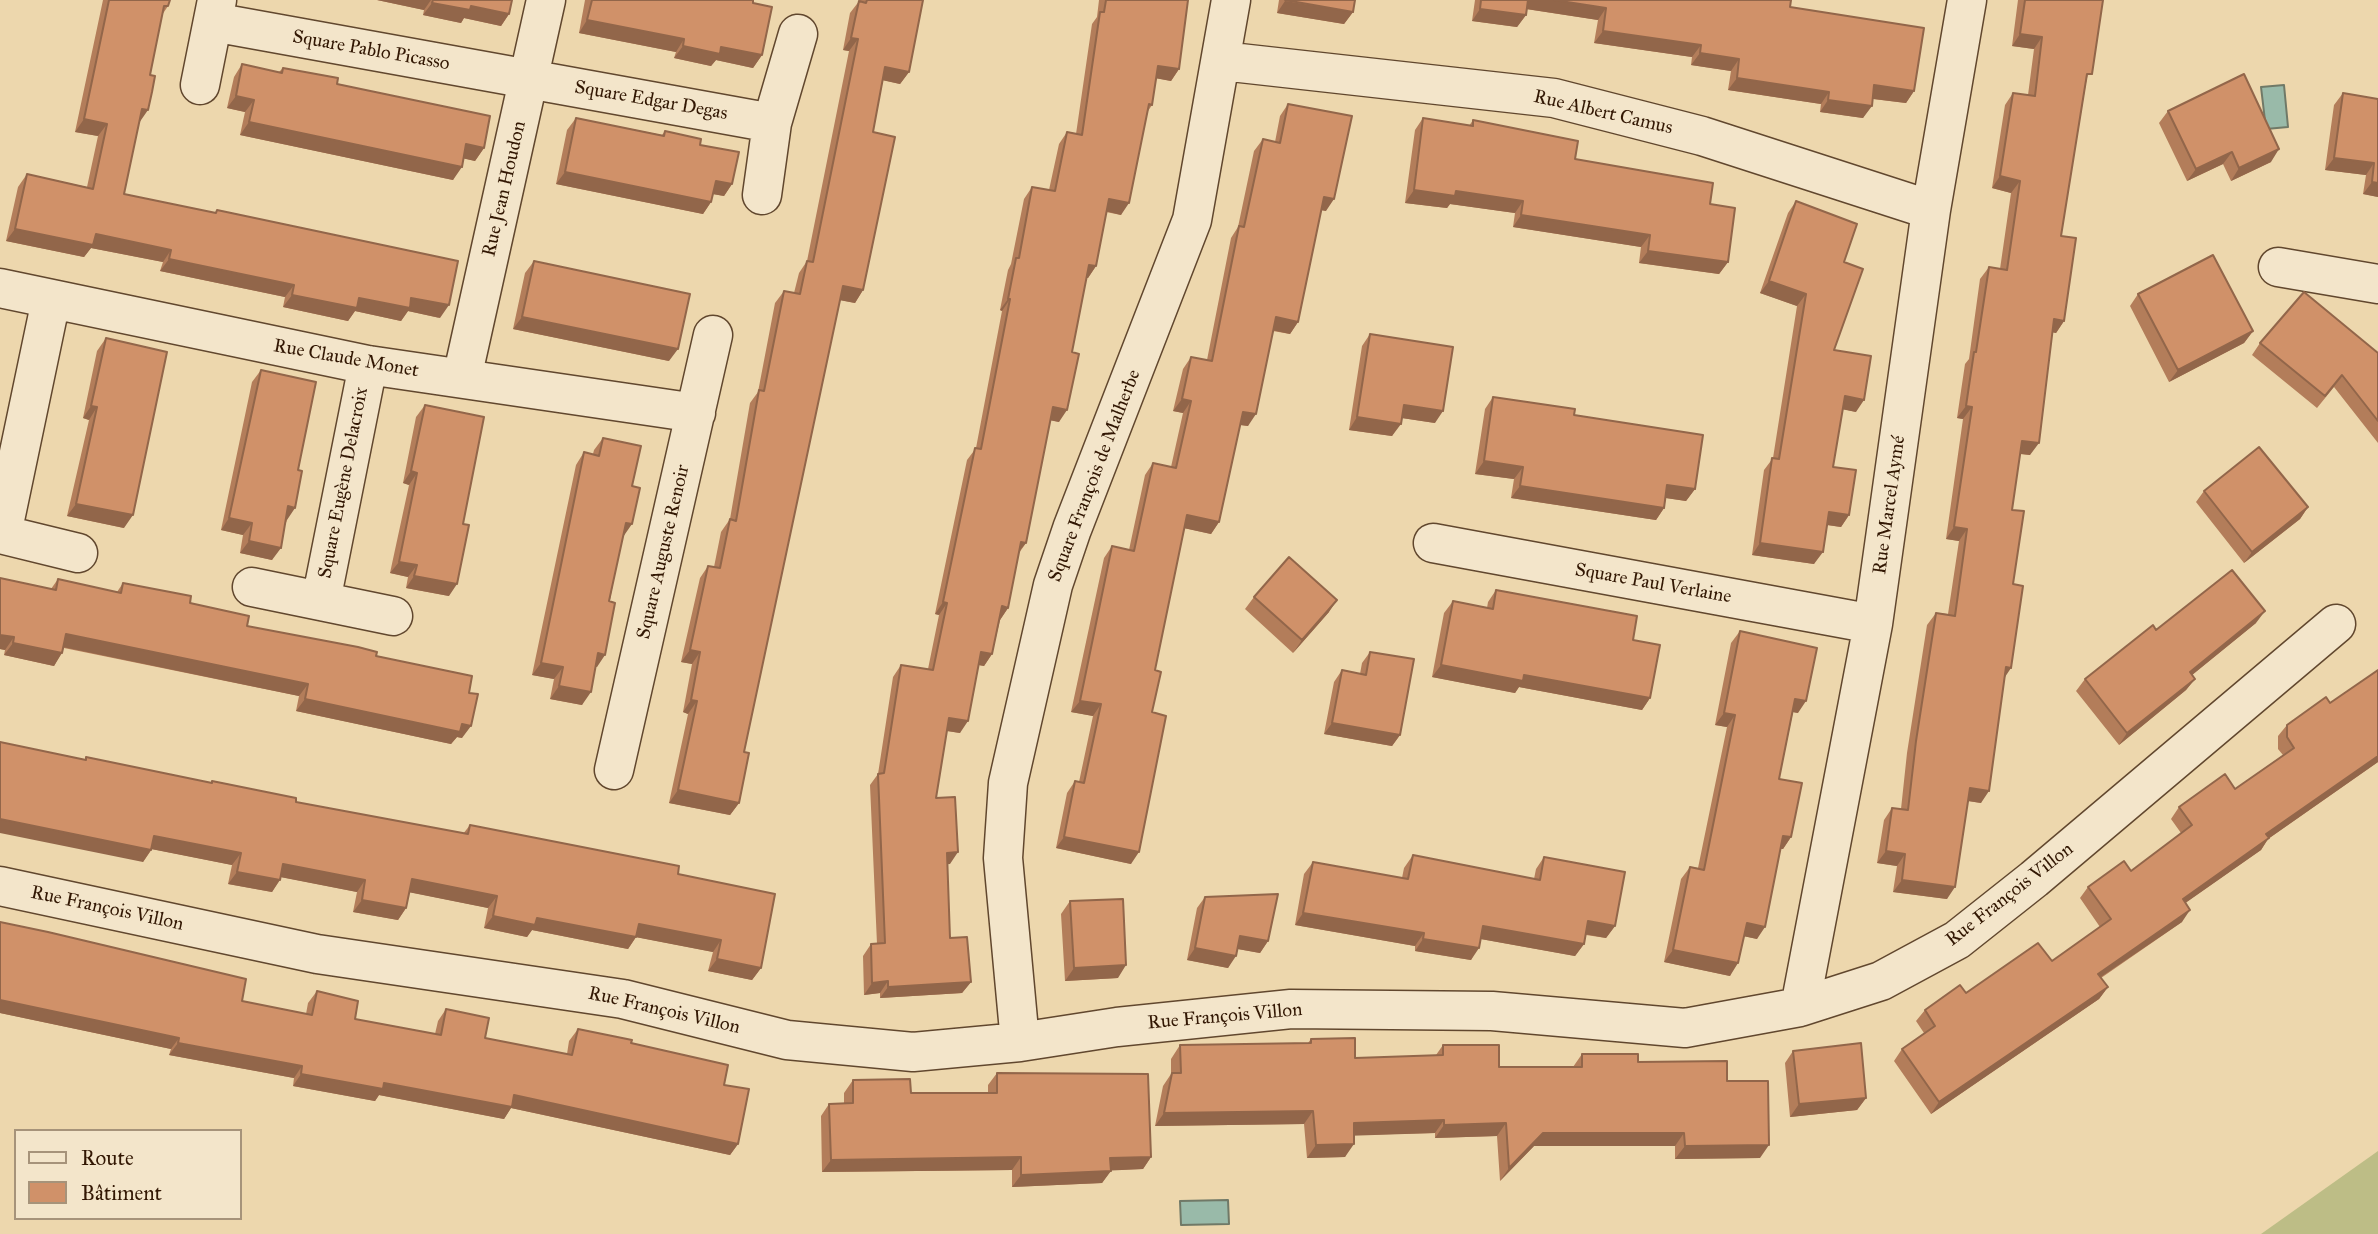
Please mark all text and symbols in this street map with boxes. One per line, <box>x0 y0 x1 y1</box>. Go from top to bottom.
street label: Square Pablo Picasso <box>291 26 451 76</box>
street label: Square Edgar Degas <box>573 76 729 126</box>
street label: Rue Albert Camus <box>1531 86 1675 140</box>
street label: Rue Jean Houdon <box>478 119 532 259</box>
street label: Rue Claude Monet <box>272 335 420 383</box>
street label: Square François de Malherbe <box>1044 367 1146 585</box>
street label: Square Eugène Delacroix <box>314 385 374 581</box>
street label: Rue Marcel Aymé <box>1869 434 1911 576</box>
street label: Square Auguste Renoir <box>633 463 695 641</box>
street label: Square Paul Verlaine <box>1573 559 1733 609</box>
street label: Rue François Villon <box>1942 838 2078 952</box>
street label: Rue François Villon <box>29 882 185 936</box>
street label: Rue François Villon <box>586 982 742 1040</box>
street label: Rue François Villon <box>1147 999 1303 1035</box>
legend <box>14 1129 242 1220</box>
text: Route <box>81 1145 134 1171</box>
text: Bâtiment <box>81 1180 162 1206</box>

